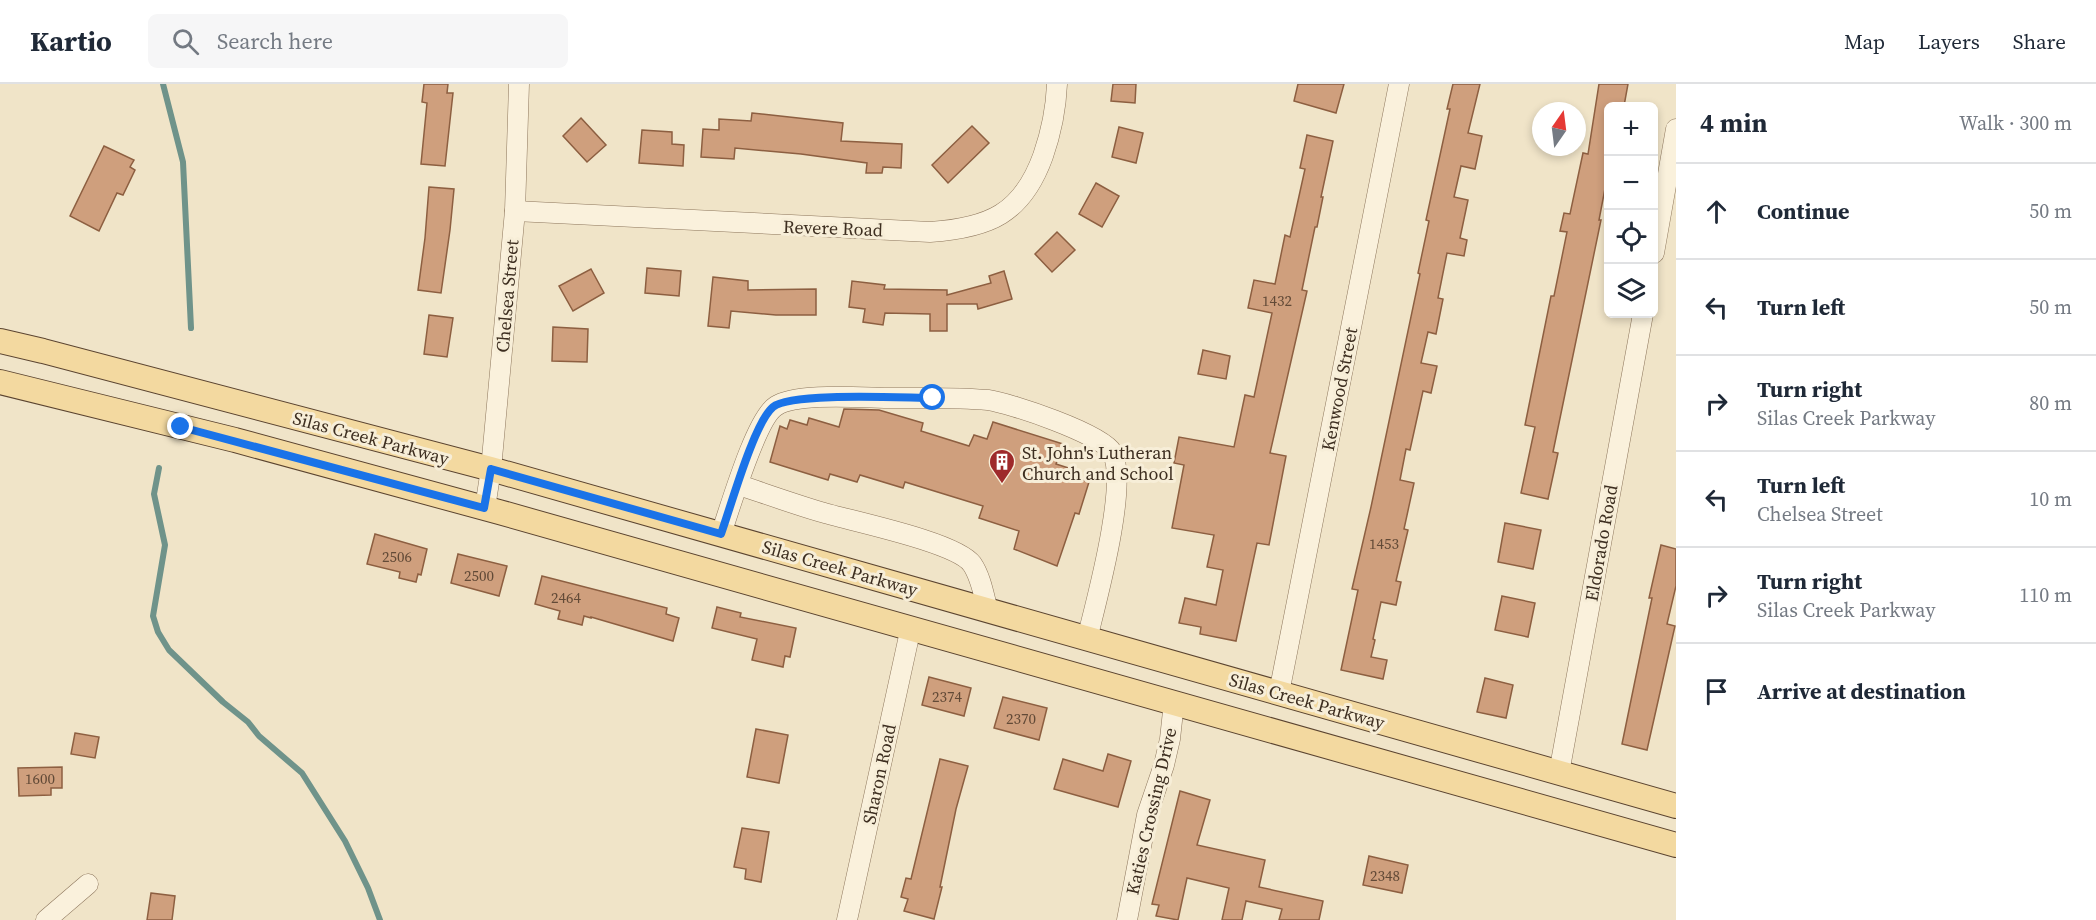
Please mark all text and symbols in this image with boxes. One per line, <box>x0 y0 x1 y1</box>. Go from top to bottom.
search box <box>148 14 568 68</box>
text: Kartio <box>30 22 112 60</box>
icon: search <box>169 25 202 58</box>
text: Search here <box>217 26 333 56</box>
text: Map <box>1844 27 1885 56</box>
text: Layers <box>1918 27 1980 56</box>
text: Share <box>2013 27 2066 56</box>
north arrow <box>1532 102 1586 156</box>
map controls <box>1604 102 1658 318</box>
button: + <box>1604 102 1658 156</box>
text: 4 min <box>1700 105 1767 141</box>
text: Walk · 300 m <box>1959 109 2072 137</box>
button: − <box>1604 156 1658 210</box>
icon: ahead <box>1700 195 1733 228</box>
text: Continue <box>1757 196 1850 226</box>
text: 50 m <box>2029 197 2072 225</box>
button: locate <box>1604 210 1658 264</box>
street label: Revere Road <box>783 214 883 242</box>
street label: Chelsea Street <box>490 238 524 353</box>
button: layers <box>1604 264 1658 318</box>
house number: 1432 <box>1262 290 1292 311</box>
icon: left <box>1700 291 1733 324</box>
text: Turn left <box>1757 292 1845 322</box>
text: 50 m <box>2029 293 2072 321</box>
street label: Kenwood Street <box>1315 325 1363 453</box>
text: Turn right <box>1757 374 1862 404</box>
route start <box>919 384 945 410</box>
icon: right <box>1700 387 1733 420</box>
text: 80 m <box>2029 389 2072 417</box>
text: Silas Creek Parkway <box>1757 404 1935 432</box>
street label: Silas Creek Parkway <box>290 405 453 471</box>
route end <box>167 413 193 439</box>
place label: St. John's Lutheran Church and School <box>1022 440 1174 486</box>
building icon: St. John's Lutheran Church and School <box>987 447 1017 485</box>
text: Turn left <box>1757 470 1845 500</box>
street label: Eldorado Road <box>1578 483 1624 603</box>
icon: left <box>1700 483 1733 516</box>
text: 10 m <box>2029 485 2072 513</box>
text: Chelsea Street <box>1757 500 1883 528</box>
house number: 1453 <box>1369 533 1399 554</box>
street label: Silas Creek Parkway <box>759 534 921 602</box>
house number: 2506 <box>382 546 412 567</box>
house number: 2500 <box>464 565 494 586</box>
text: Turn right <box>1757 566 1862 596</box>
icon: right <box>1700 579 1733 612</box>
text: 110 m <box>2019 581 2072 609</box>
house number: 2464 <box>551 587 581 608</box>
text: Silas Creek Parkway <box>1757 596 1935 624</box>
street label: Silas Creek Parkway <box>1226 667 1388 735</box>
icon: arrive <box>1700 675 1733 708</box>
text: Arrive at destination <box>1757 676 1966 706</box>
house number: 2374 <box>932 686 962 707</box>
house number: 2370 <box>1006 708 1036 729</box>
street label: Sharon Road <box>856 721 902 827</box>
street label: Katies Crossing Drive <box>1120 725 1182 897</box>
house number: 1600 <box>25 768 55 789</box>
house number: 2348 <box>1370 865 1400 886</box>

